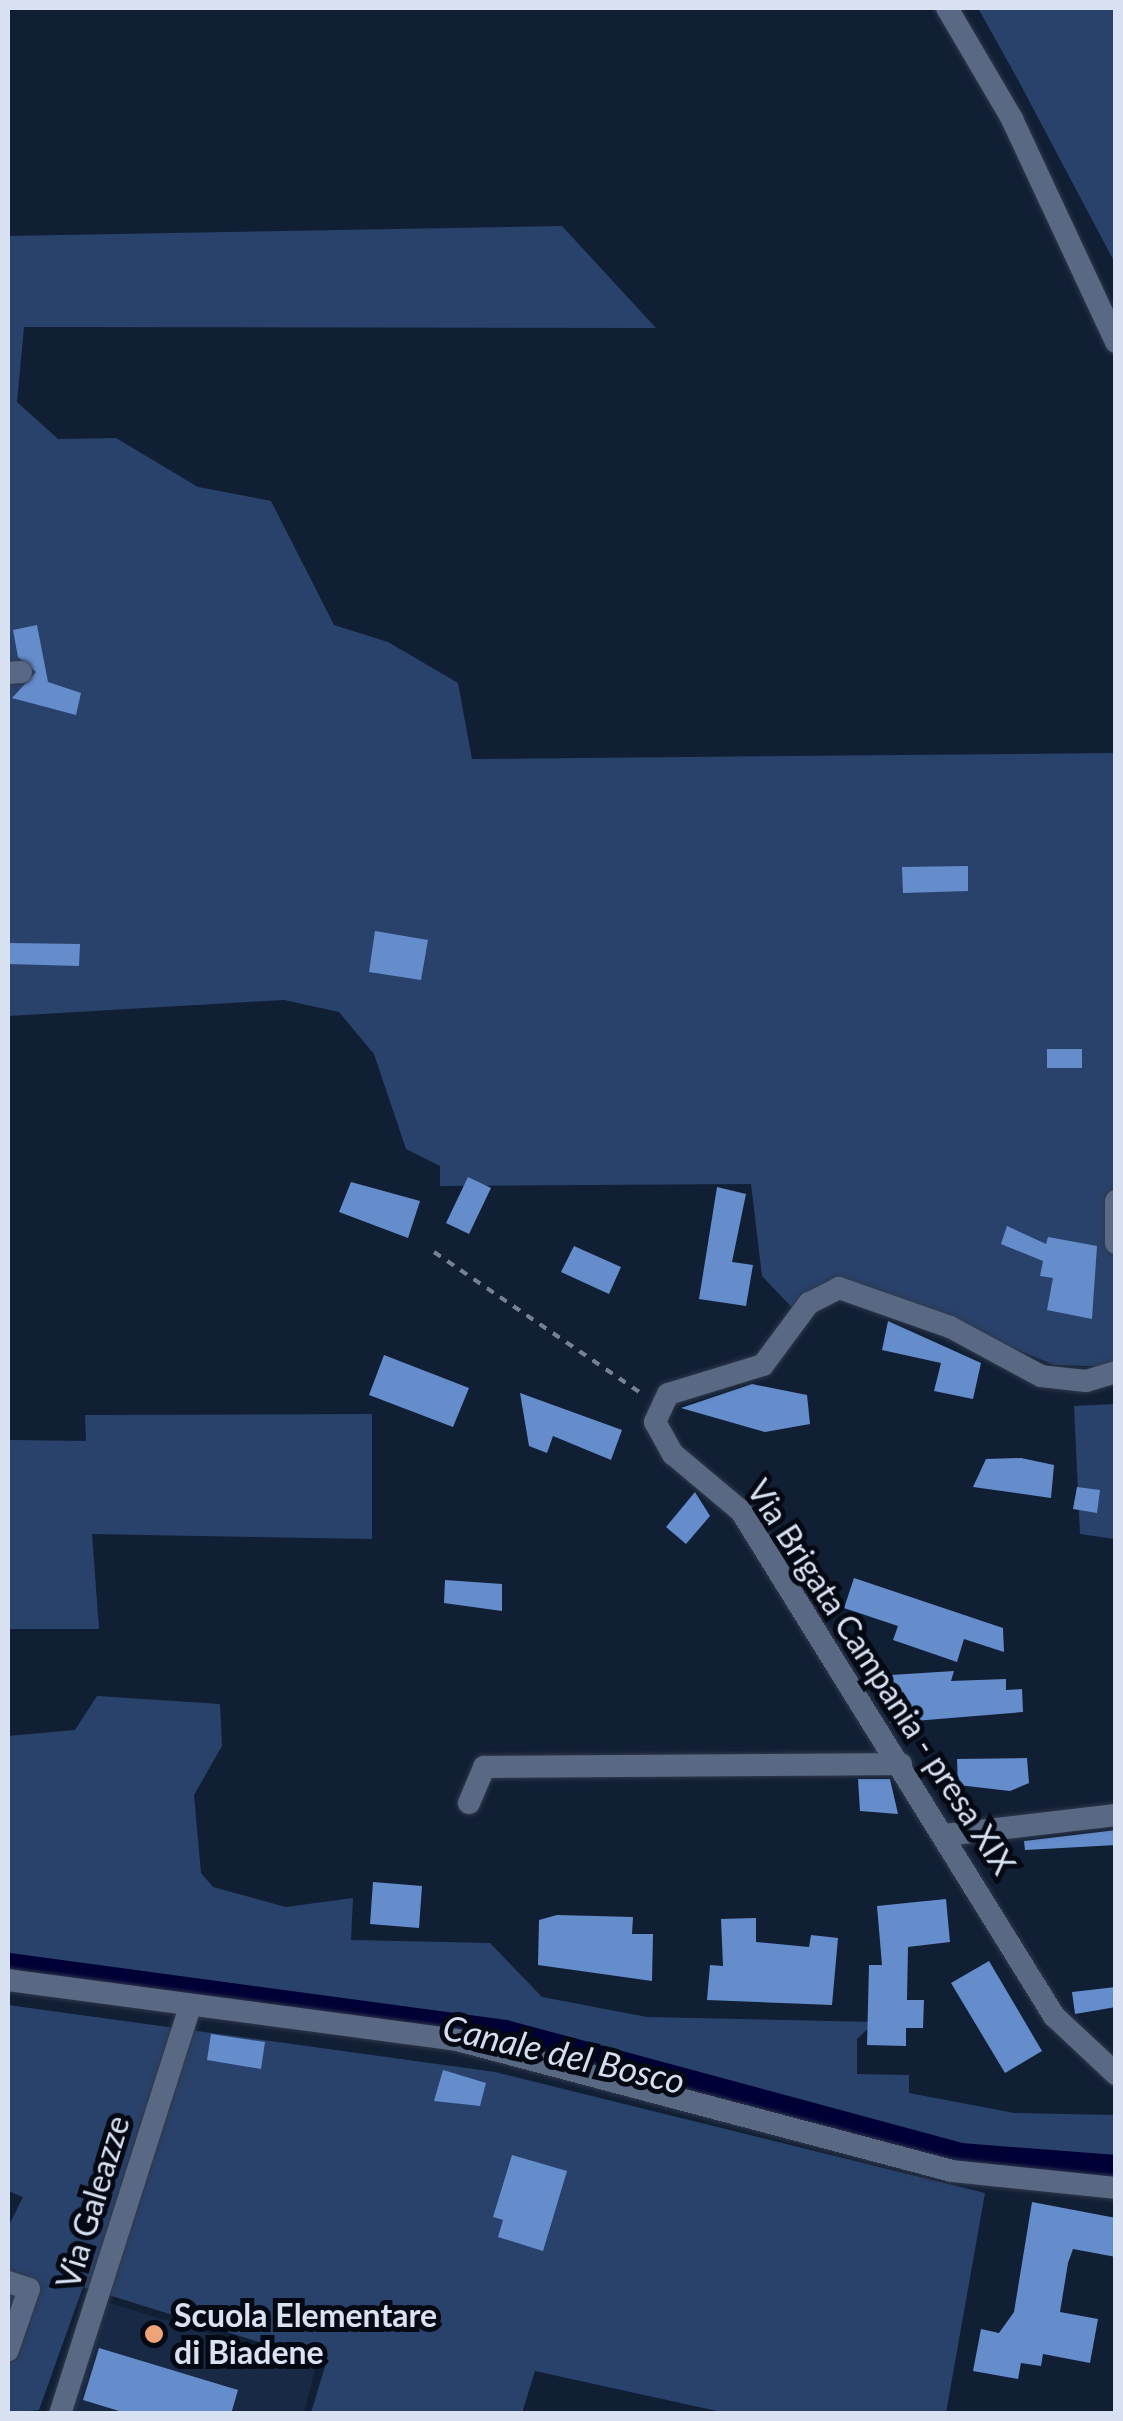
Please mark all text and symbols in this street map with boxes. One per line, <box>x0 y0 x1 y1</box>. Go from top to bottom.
street label: Via Brigata Campania - presa XIX <box>739 1473 1023 1881</box>
water label: Canale del Bosco <box>439 2005 689 2101</box>
street label: Via Galeazze <box>49 2111 137 2293</box>
place label: Scuola Elementare di Biadene <box>174 2297 437 2372</box>
marker: Scuola Elementare di Biadene <box>143 2323 165 2345</box>

